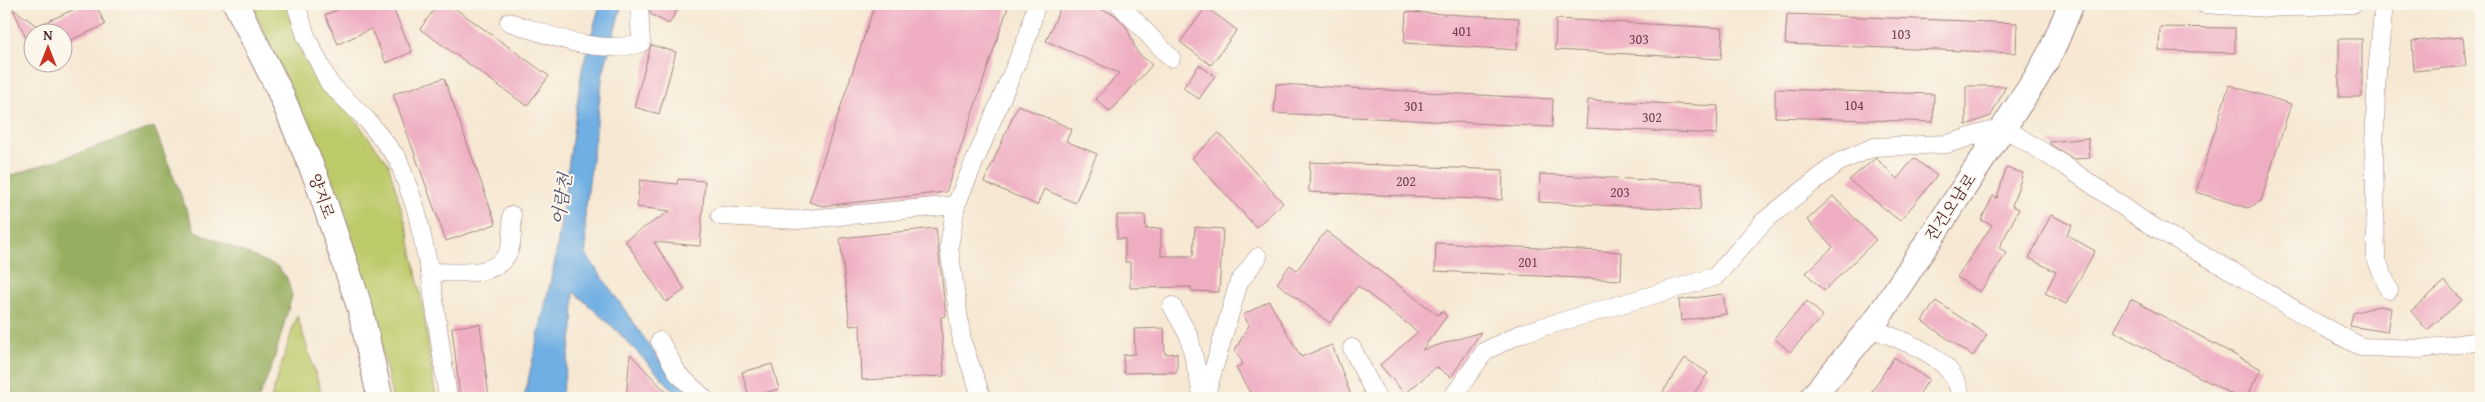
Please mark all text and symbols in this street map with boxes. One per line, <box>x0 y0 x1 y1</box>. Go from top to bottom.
house number: 401 <box>1452 21 1472 41</box>
north arrow <box>22 22 72 72</box>
house number: 103 <box>1891 24 1911 44</box>
text: N <box>43 25 53 45</box>
house number: 303 <box>1629 29 1649 49</box>
house number: 104 <box>1844 95 1864 115</box>
house number: 301 <box>1404 96 1424 116</box>
house number: 302 <box>1642 107 1662 127</box>
street label: 진건오남로 <box>1918 168 1982 246</box>
street label: 양지로 <box>303 170 341 222</box>
water label: 어람천 <box>545 170 579 227</box>
house number: 202 <box>1396 171 1416 191</box>
house number: 203 <box>1610 182 1630 202</box>
house number: 201 <box>1518 252 1538 272</box>

